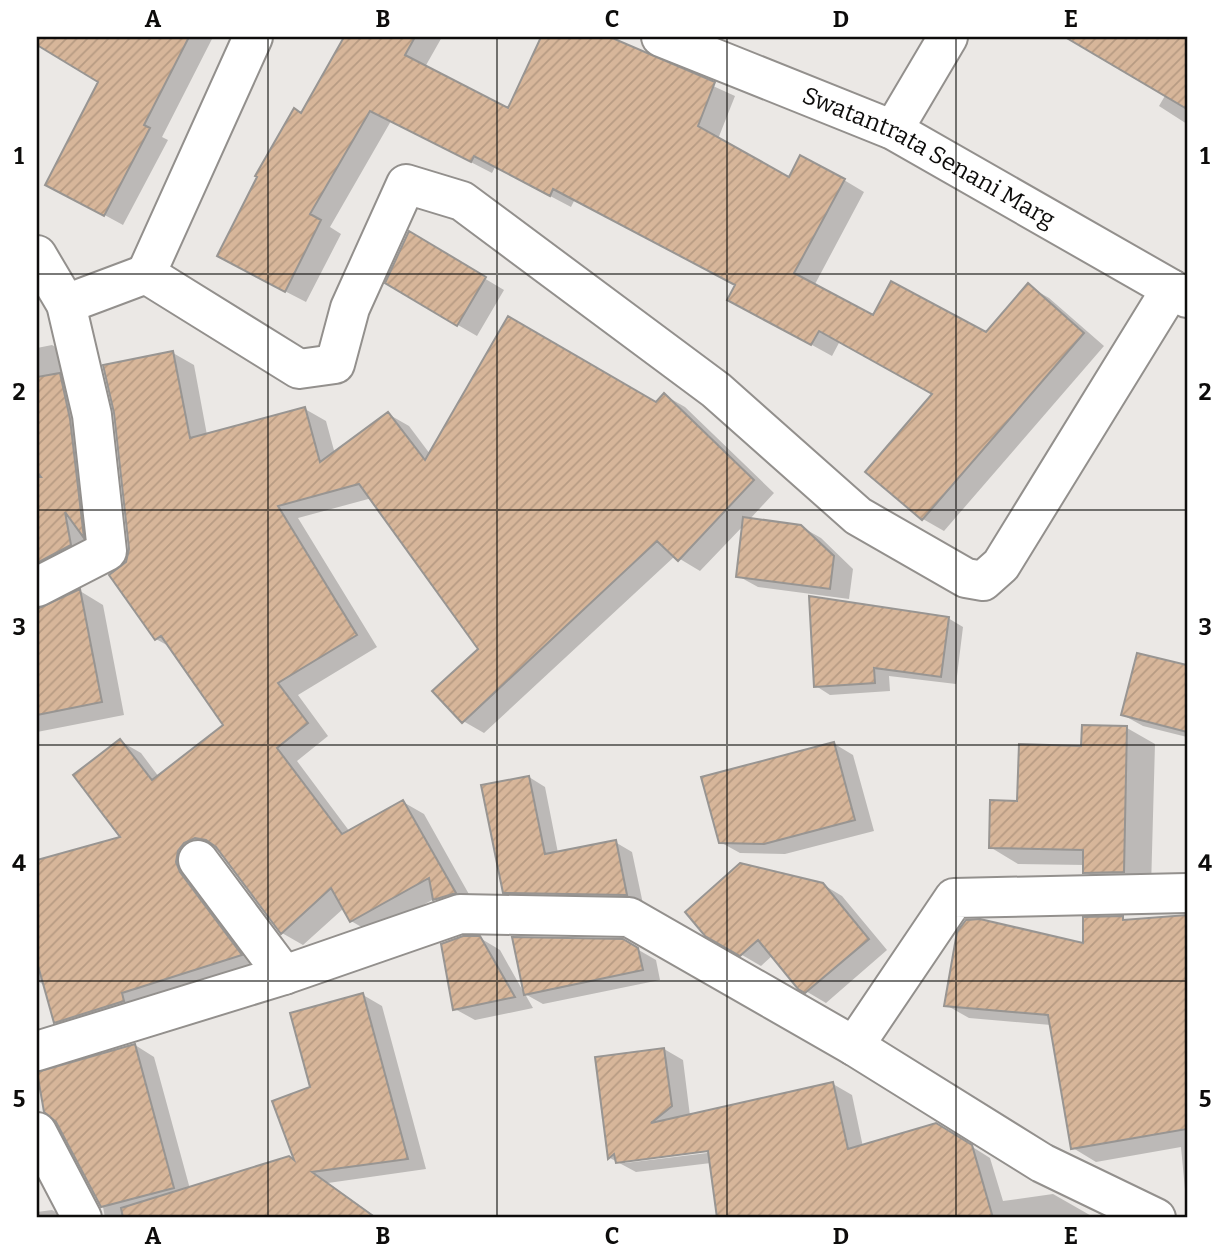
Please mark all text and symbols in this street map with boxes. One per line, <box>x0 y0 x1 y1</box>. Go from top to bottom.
text: A <box>145 5 162 33</box>
text: B <box>376 5 390 33</box>
text: C <box>605 5 619 33</box>
text: D <box>833 5 849 33</box>
text: E <box>1064 5 1078 33</box>
street label: Swatantrata Senani Marg <box>798 81 1060 234</box>
text: 1 <box>14 142 24 170</box>
text: 1 <box>1200 142 1210 170</box>
text: 2 <box>13 378 26 406</box>
text: 2 <box>1199 378 1212 406</box>
text: 3 <box>12 613 26 641</box>
text: 3 <box>1198 613 1212 641</box>
text: 4 <box>12 849 26 877</box>
text: 4 <box>1198 849 1212 877</box>
text: 5 <box>13 1085 25 1113</box>
text: 5 <box>1199 1085 1211 1113</box>
text: A <box>145 1222 162 1250</box>
text: B <box>376 1222 390 1250</box>
text: C <box>605 1222 619 1250</box>
text: D <box>833 1222 849 1250</box>
text: E <box>1064 1222 1078 1250</box>

